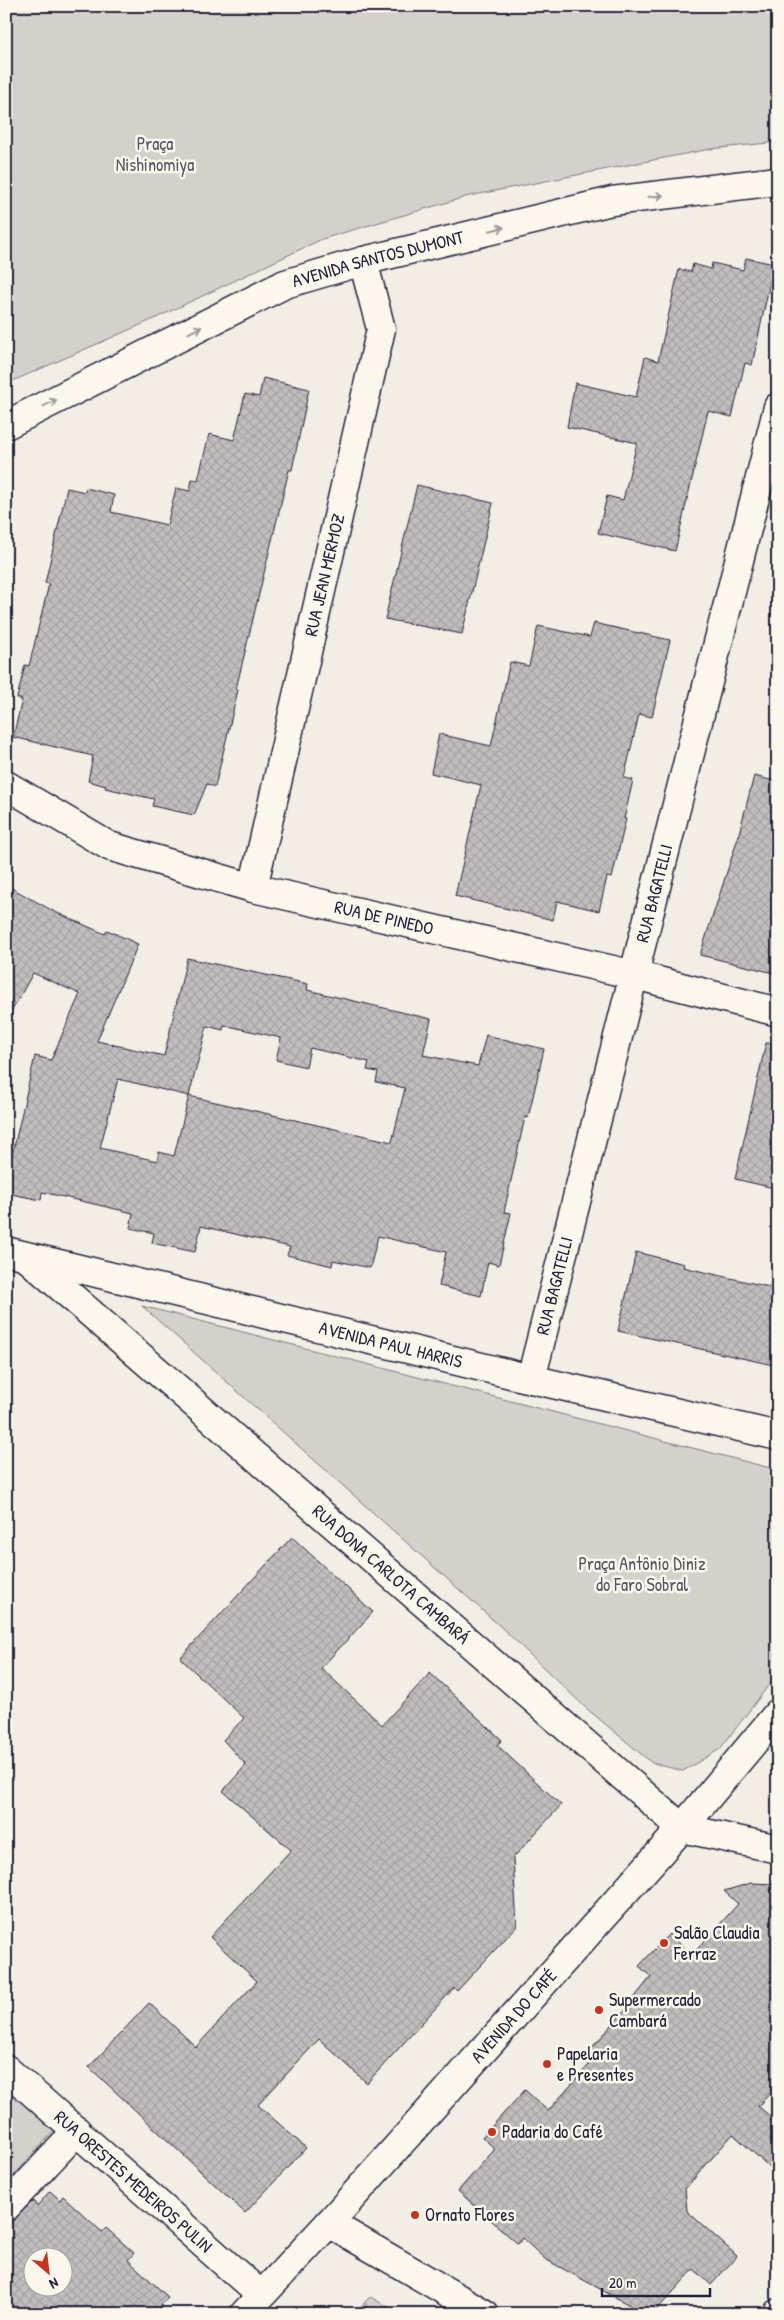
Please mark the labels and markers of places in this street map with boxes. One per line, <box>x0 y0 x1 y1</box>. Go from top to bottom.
place label: Salão Claudia Ferraz <box>673 1920 760 1966</box>
marker: Salão Claudia Ferraz <box>658 1937 670 1949</box>
place label: Supermercado Cambará <box>609 1987 701 2033</box>
marker: Supermercado Cambará <box>593 2004 605 2016</box>
place label: Papelaria e Presentes <box>557 2041 634 2087</box>
marker: Papelaria e Presentes <box>541 2058 553 2070</box>
place label: Padaria do Café <box>502 2119 603 2144</box>
marker: Padaria do Café <box>486 2126 498 2138</box>
place label: Ornato Flores <box>425 2202 515 2227</box>
marker: Ornato Flores <box>409 2209 421 2221</box>

